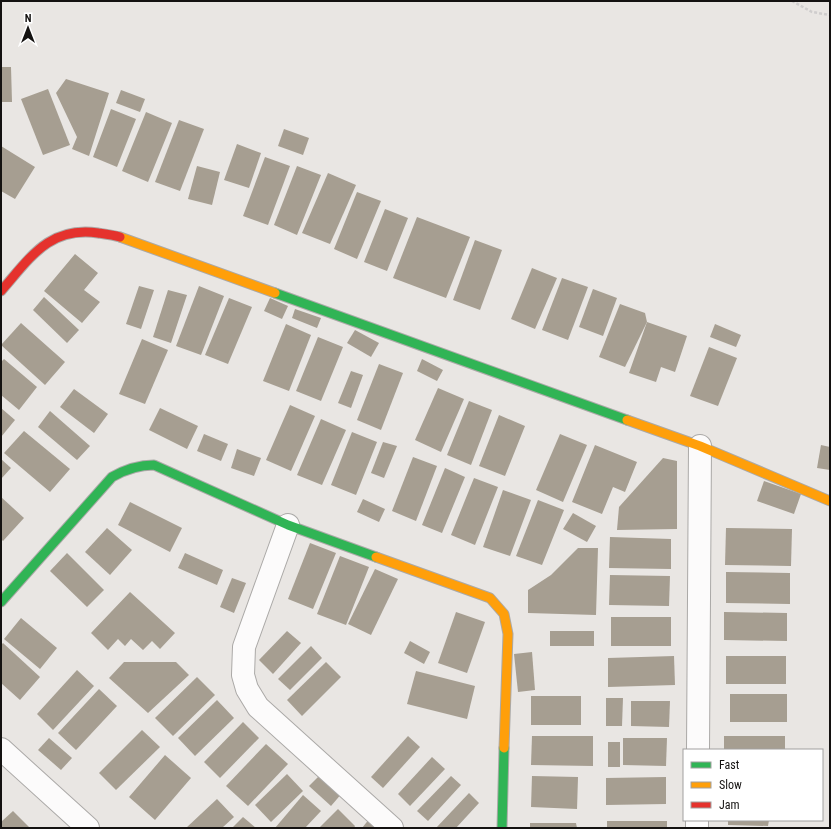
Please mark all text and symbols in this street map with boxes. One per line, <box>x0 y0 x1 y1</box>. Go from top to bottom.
north arrow <box>8 8 48 48</box>
text: N <box>25 12 32 25</box>
legend <box>683 749 823 821</box>
text: Fast <box>719 758 740 772</box>
text: Slow <box>719 778 742 792</box>
text: Jam <box>719 798 740 812</box>

